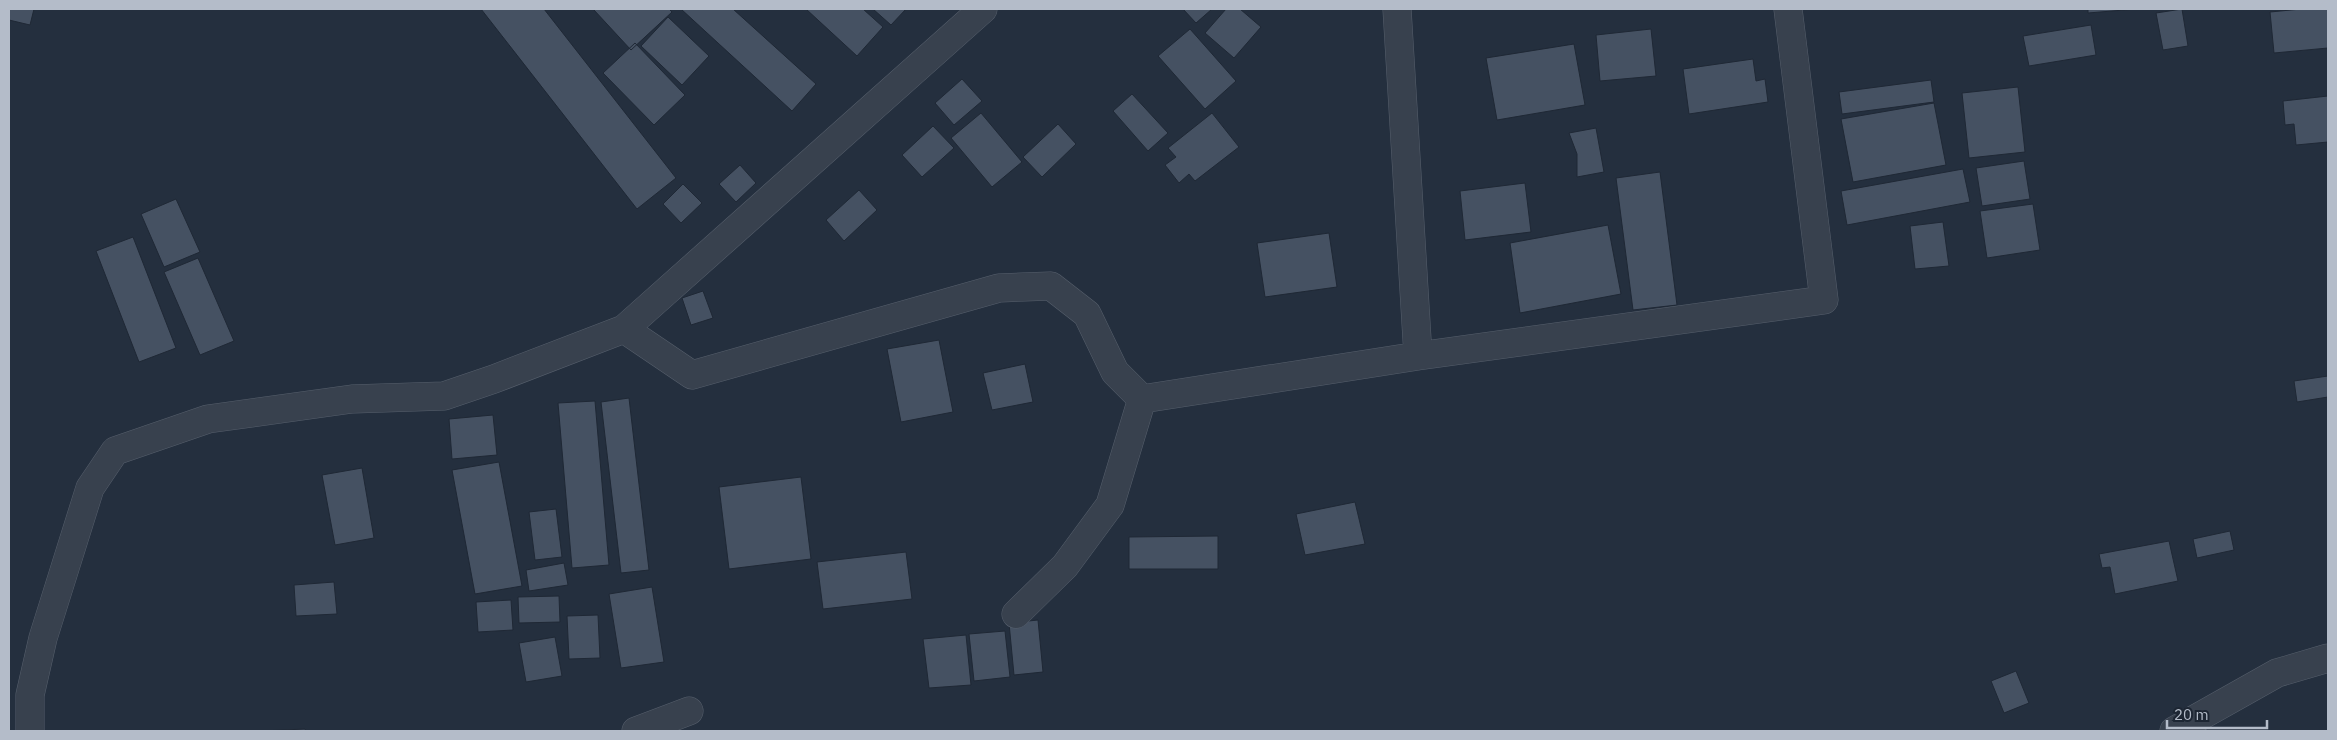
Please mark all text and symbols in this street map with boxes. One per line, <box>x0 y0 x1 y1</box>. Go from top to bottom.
scale bar <box>2167 698 2267 730</box>
text: 20 m <box>2174 705 2209 724</box>

